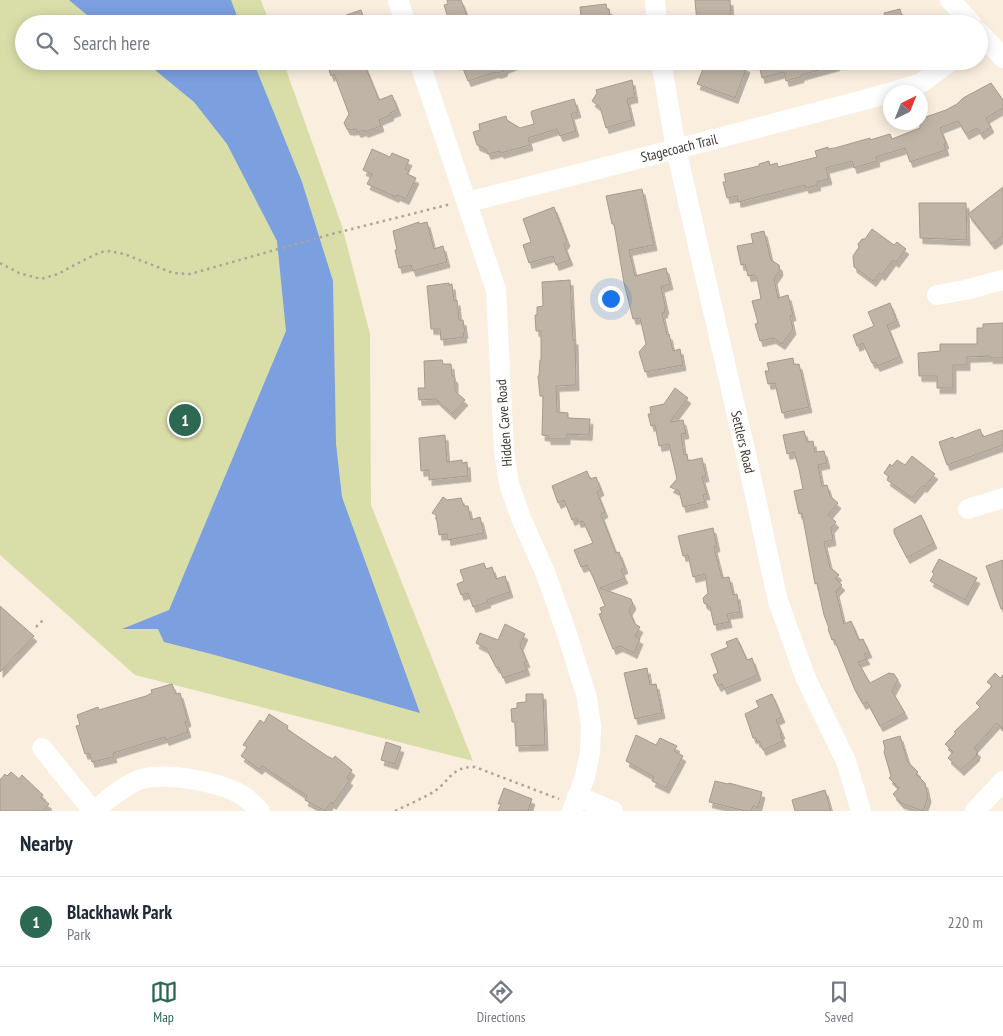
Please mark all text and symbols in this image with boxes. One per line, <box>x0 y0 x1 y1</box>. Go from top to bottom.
search box <box>15 15 988 70</box>
icon: search <box>33 29 61 57</box>
text: Search here <box>73 31 150 55</box>
north arrow <box>883 85 928 130</box>
street label: Stagecoach Trail <box>639 130 720 166</box>
your location <box>598 286 624 312</box>
street label: Hidden Cave Road <box>492 379 516 467</box>
pin: 1 <box>169 401 201 439</box>
street label: Settlers Road <box>727 409 759 475</box>
text: Nearby <box>20 830 73 857</box>
text: Blackhawk Park <box>67 900 172 924</box>
text: 1 <box>32 912 40 932</box>
text: 220 m <box>948 912 983 932</box>
text: Park <box>67 924 91 944</box>
tab: Map <box>150 978 178 1026</box>
tab: Directions <box>477 978 525 1026</box>
tab: Saved <box>825 978 853 1026</box>

